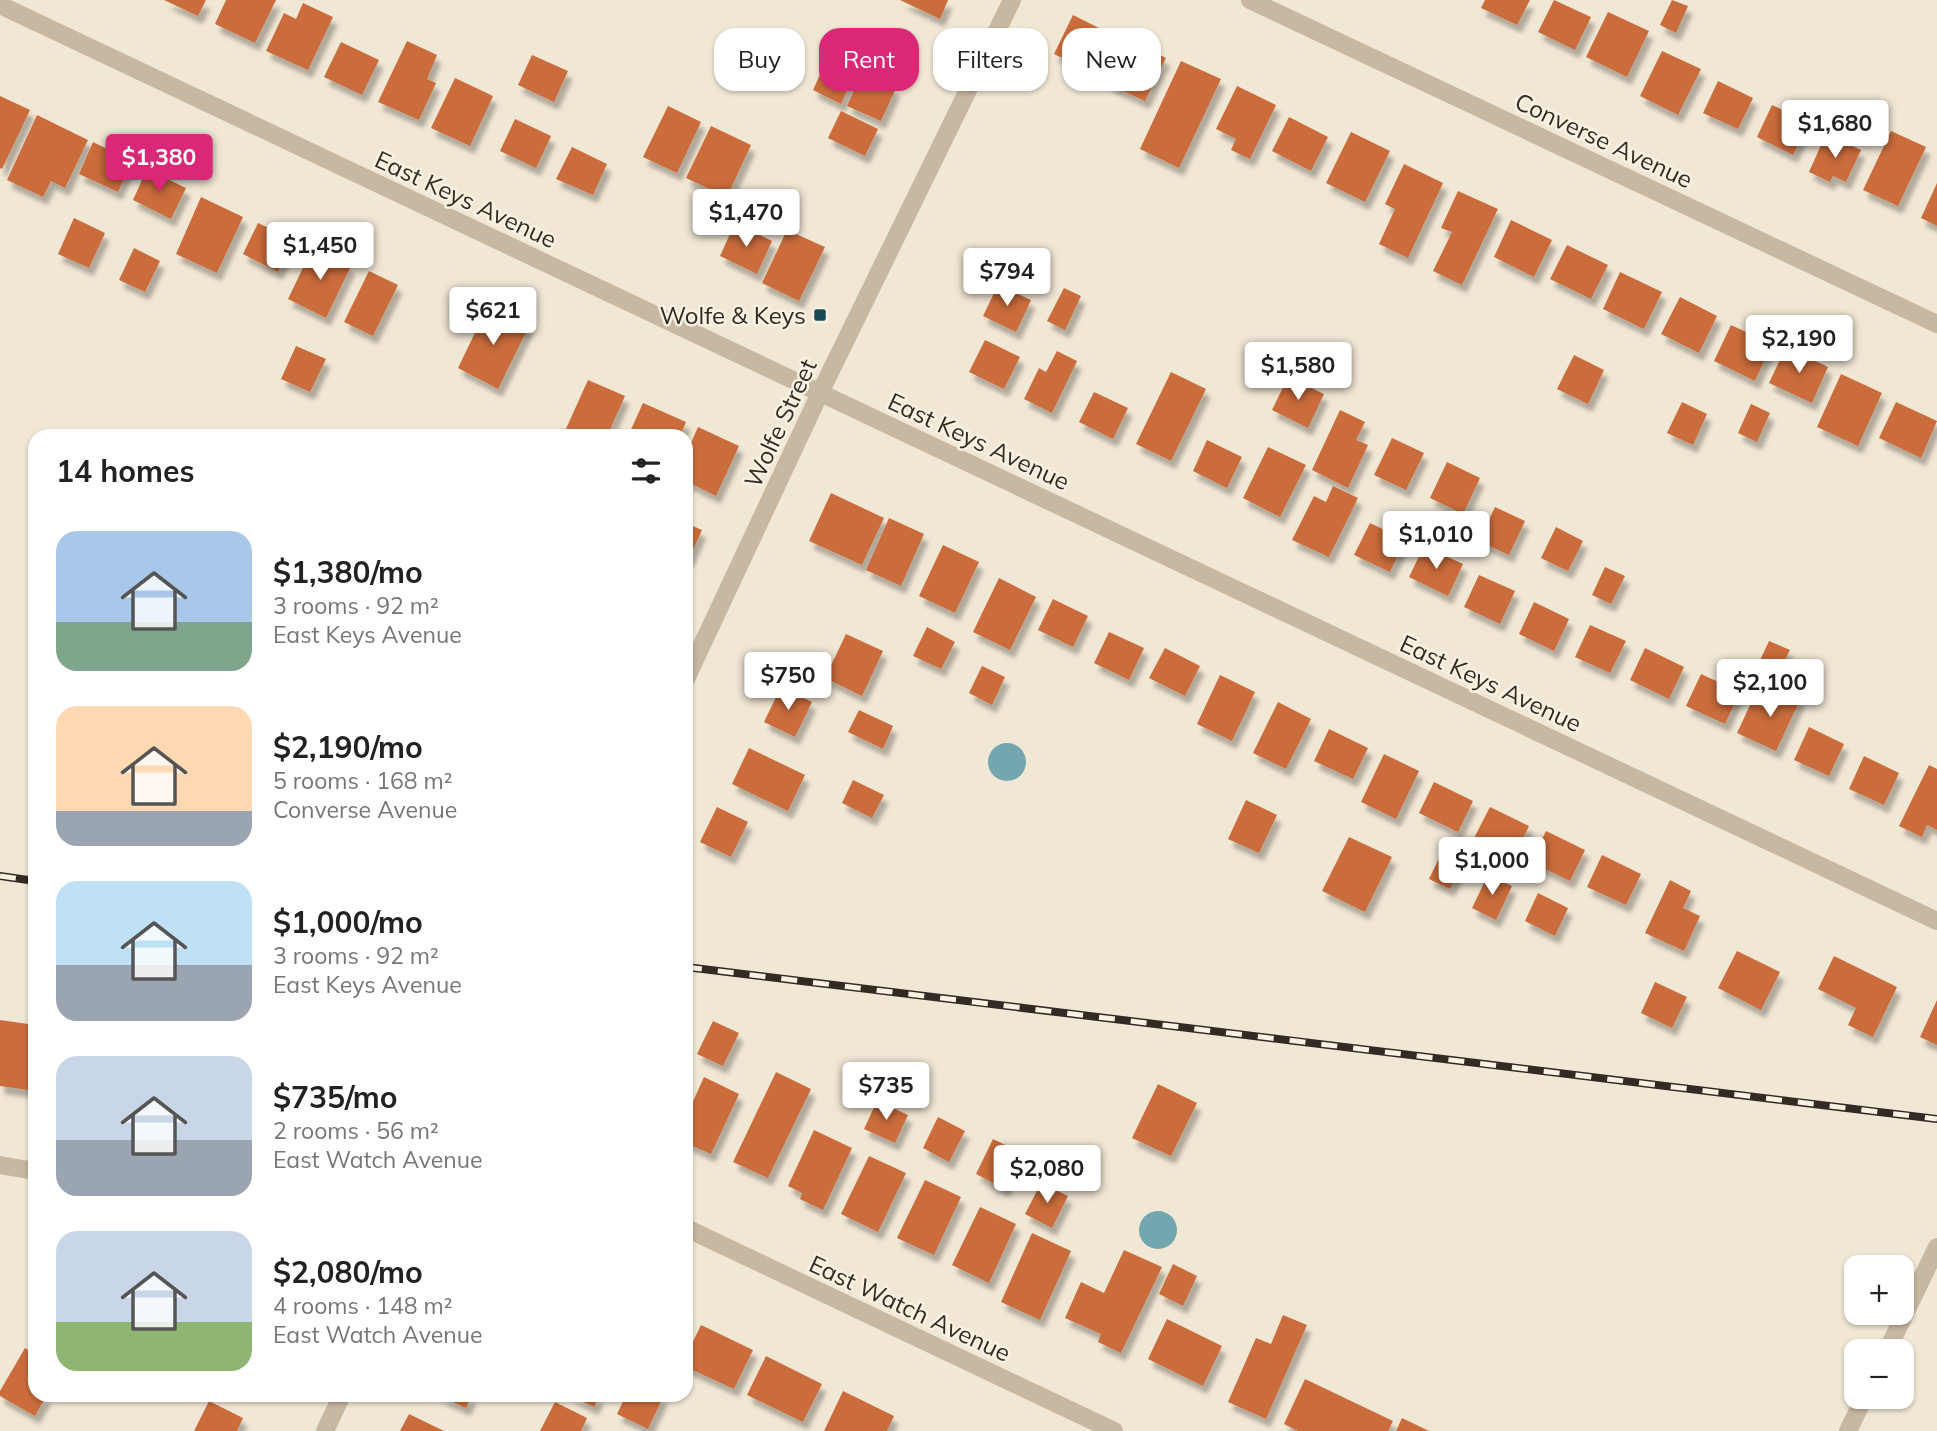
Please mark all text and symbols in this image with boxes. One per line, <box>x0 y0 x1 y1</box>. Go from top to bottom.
chip: Buy <box>714 28 805 91</box>
chip: Rent <box>819 28 919 91</box>
chip: Filters <box>933 28 1048 91</box>
chip: New <box>1062 28 1161 91</box>
street label: Converse Avenue <box>1511 86 1697 194</box>
pin: $1,680 <box>1778 100 1892 160</box>
text: $1,680 <box>1798 108 1872 137</box>
pin: $1,380 <box>102 134 216 194</box>
text: $1,380 <box>122 142 196 171</box>
street label: East Keys Avenue <box>370 144 562 254</box>
pin: $1,470 <box>689 190 803 249</box>
text: $1,470 <box>709 197 783 226</box>
pin: $1,450 <box>263 222 377 282</box>
text: $1,450 <box>283 230 357 259</box>
pin: $794 <box>966 248 1048 308</box>
text: $794 <box>979 256 1035 285</box>
pin: $621 <box>452 288 534 347</box>
text: $621 <box>465 295 521 324</box>
place label: Wolfe & Keys <box>660 300 806 330</box>
marker: Wolfe & Keys <box>812 307 828 323</box>
pin: $2,190 <box>1742 316 1856 375</box>
text: $2,190 <box>1762 323 1836 352</box>
pin: $1,580 <box>1241 342 1355 402</box>
text: $1,580 <box>1261 350 1335 379</box>
street label: Wolfe Street <box>737 354 823 492</box>
street label: East Keys Avenue <box>883 386 1075 496</box>
text: 14 homes <box>56 452 195 490</box>
icon: filters <box>627 452 665 490</box>
pin: $1,010 <box>1379 512 1493 571</box>
text: $1,010 <box>1399 519 1473 548</box>
text: $1,380/mo <box>273 553 423 591</box>
icon: home <box>112 559 196 643</box>
text: 3 rooms · 92 m² <box>273 591 439 620</box>
text: East Keys Avenue <box>273 620 462 649</box>
street label: East Keys Avenue <box>1395 628 1587 738</box>
pin: $750 <box>747 652 829 712</box>
text: $750 <box>760 660 816 689</box>
pin: $2,100 <box>1713 660 1827 719</box>
text: $2,100 <box>1733 667 1807 696</box>
text: $2,190/mo <box>273 728 423 766</box>
icon: home <box>112 734 196 818</box>
text: 5 rooms · 168 m² <box>273 766 453 795</box>
text: Converse Avenue <box>273 795 457 824</box>
pin: $1,000 <box>1435 838 1549 897</box>
text: $1,000 <box>1455 845 1529 874</box>
text: $1,000/mo <box>273 903 423 941</box>
icon: home <box>112 909 196 993</box>
text: 3 rooms · 92 m² <box>273 941 439 970</box>
text: East Keys Avenue <box>273 970 462 999</box>
pin: $735 <box>845 1062 927 1122</box>
text: $735 <box>858 1070 914 1099</box>
text: $735/mo <box>273 1078 397 1116</box>
icon: home <box>112 1084 196 1168</box>
text: 2 rooms · 56 m² <box>273 1116 439 1145</box>
text: East Watch Avenue <box>273 1145 482 1174</box>
pin: $2,080 <box>990 1146 1104 1205</box>
text: $2,080 <box>1010 1153 1084 1182</box>
street label: East Watch Avenue <box>805 1248 1015 1368</box>
text: $2,080/mo <box>273 1253 423 1291</box>
map controls <box>1844 1255 1914 1409</box>
button: + <box>1844 1255 1914 1325</box>
icon: home <box>112 1259 196 1343</box>
text: 4 rooms · 148 m² <box>273 1291 453 1320</box>
text: East Watch Avenue <box>273 1320 482 1349</box>
button: − <box>1844 1339 1914 1409</box>

